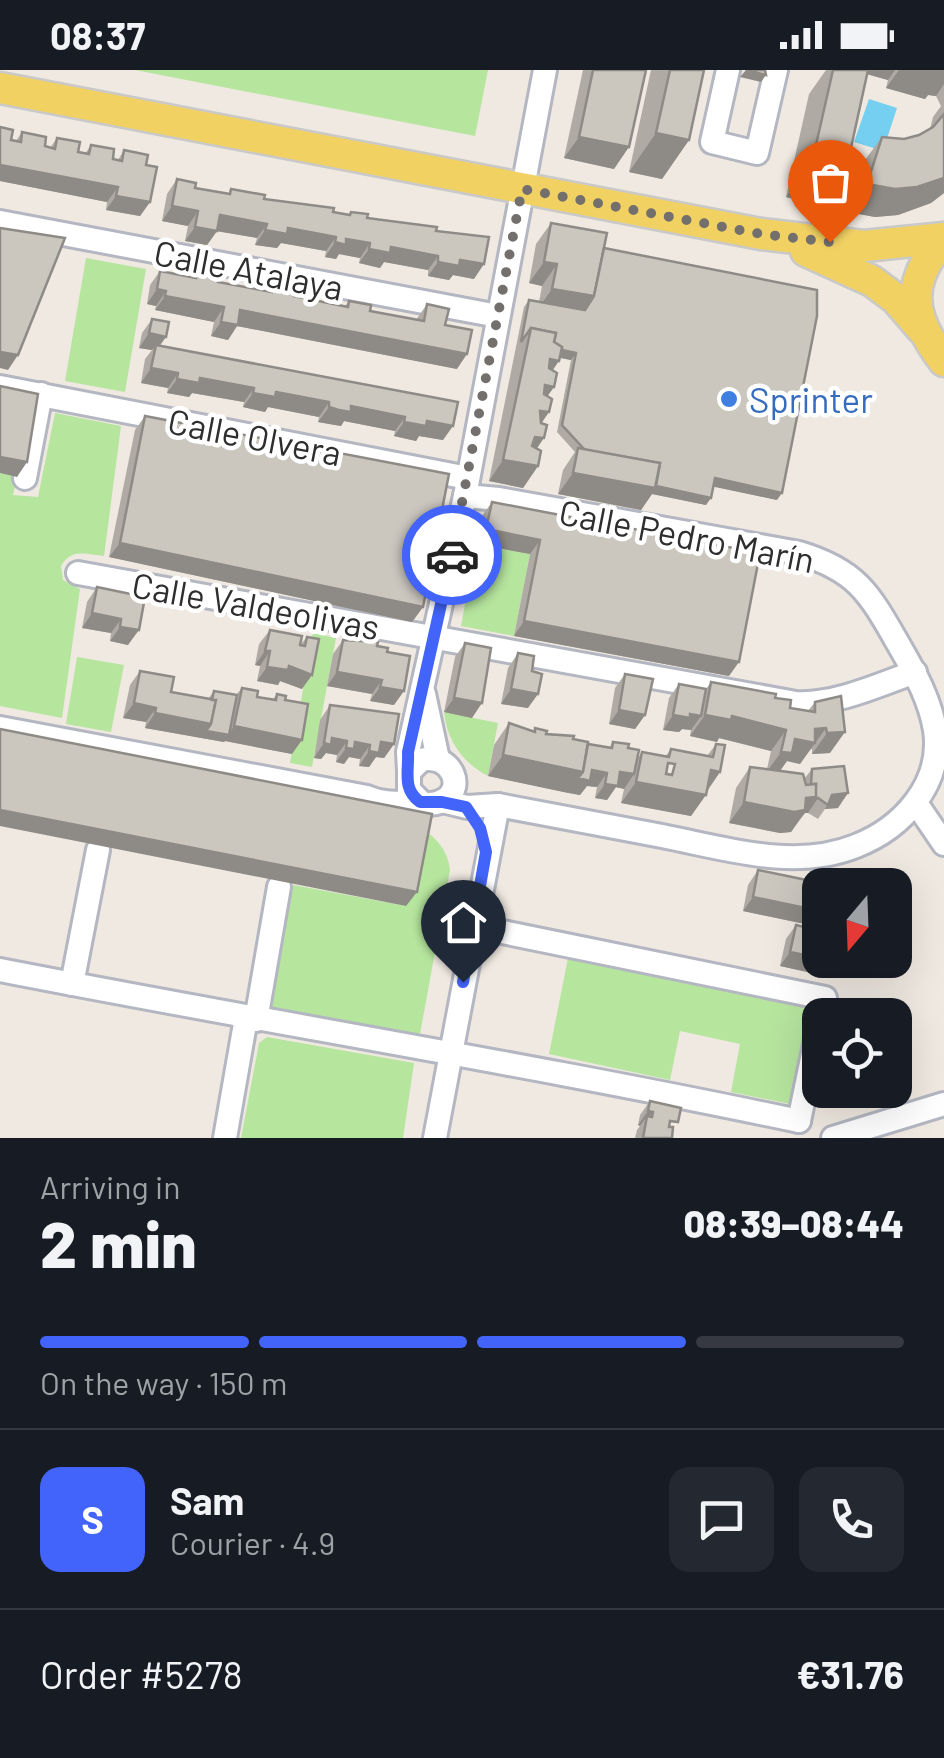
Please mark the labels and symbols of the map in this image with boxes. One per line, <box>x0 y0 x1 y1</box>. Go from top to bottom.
pin <box>788 140 873 243</box>
street label: Calle Atalaya <box>151 230 347 308</box>
place label: Sprinter <box>749 378 873 420</box>
marker: Sprinter <box>718 388 740 410</box>
street label: Calle Olvera <box>165 399 345 473</box>
street label: Calle Pedro Marín <box>556 490 818 580</box>
courier <box>402 505 502 605</box>
street label: Calle Valdeolivas <box>129 563 383 647</box>
north arrow <box>802 868 912 978</box>
pin <box>421 880 506 983</box>

